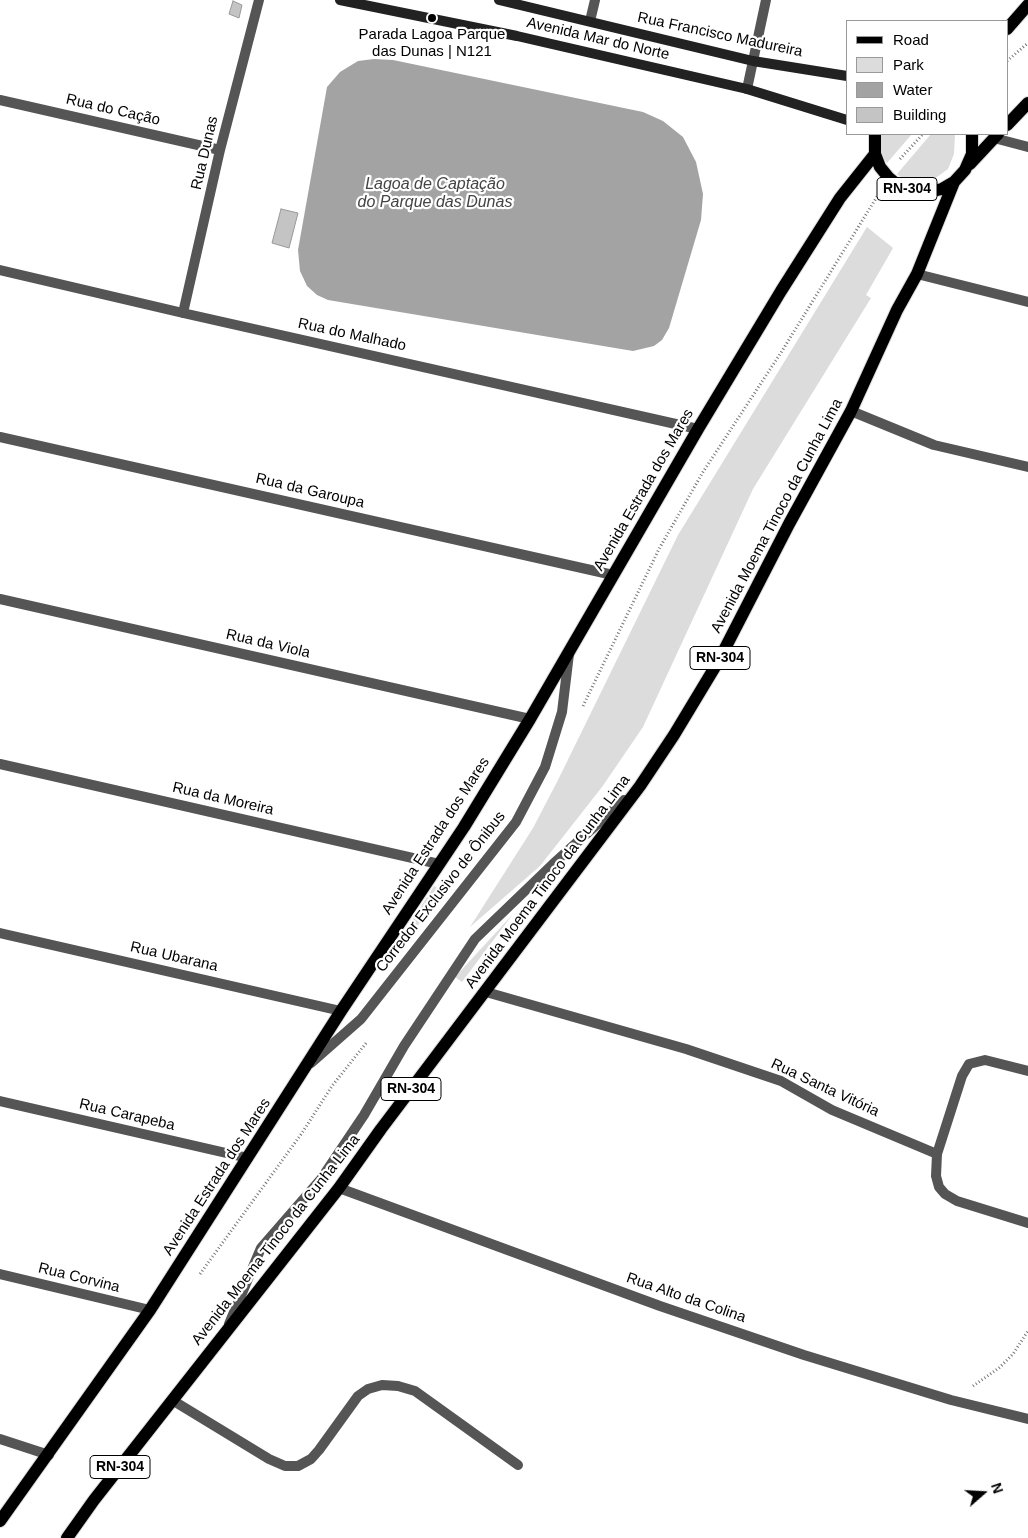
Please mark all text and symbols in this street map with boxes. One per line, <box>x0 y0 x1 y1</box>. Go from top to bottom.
street label: Rua Francisco Madureira <box>636 9 804 61</box>
marker: Parada Lagoa Parque das Dunas | N121 <box>426 12 438 24</box>
street label: Avenida Mar do Norte <box>525 14 671 64</box>
legend <box>846 20 1008 135</box>
place label: Parada Lagoa Parque das Dunas | N121 <box>359 26 505 61</box>
text: Road <box>893 31 929 48</box>
text: Park <box>893 56 924 73</box>
text: Water <box>893 81 932 98</box>
street label: Rua do Cação <box>64 90 162 130</box>
text: Building <box>893 106 946 123</box>
street label: Rua Dunas <box>188 114 222 192</box>
water label: Lagoa de Captação do Parque das Dunas <box>358 175 512 213</box>
road number: RN-304 <box>877 178 937 200</box>
street label: Rua do Malhado <box>296 315 408 355</box>
street label: Avenida Moema Tinoco da Cunha Lima <box>707 396 847 636</box>
street label: Avenida Estrada dos Mares <box>590 406 698 574</box>
street label: Rua da Garoupa <box>254 470 366 512</box>
street label: Rua da Viola <box>224 626 312 662</box>
road number: RN-304 <box>690 646 750 670</box>
street label: Avenida Estrada dos Mares <box>378 754 494 918</box>
street label: Avenida Moema Tinoco da Cunha Lima <box>462 772 634 992</box>
street label: Rua da Moreira <box>171 779 275 819</box>
street label: Corredor Exclusivo de Ônibus <box>373 808 509 976</box>
street label: Rua Ubarana <box>129 938 219 976</box>
street label: Rua Santa Vitória <box>768 1055 882 1121</box>
road number: RN-304 <box>381 1078 441 1100</box>
street label: Rua Carapeba <box>77 1095 177 1135</box>
street label: Avenida Estrada dos Mares <box>159 1095 275 1259</box>
street label: Avenida Moema Tinoco da Cunha Lima <box>188 1131 364 1349</box>
street label: Rua Corvina <box>36 1259 122 1297</box>
street label: Rua Alto da Colina <box>624 1269 748 1327</box>
road number: RN-304 <box>90 1455 150 1478</box>
north arrow <box>958 1468 1008 1518</box>
text: N <box>988 1481 1006 1496</box>

